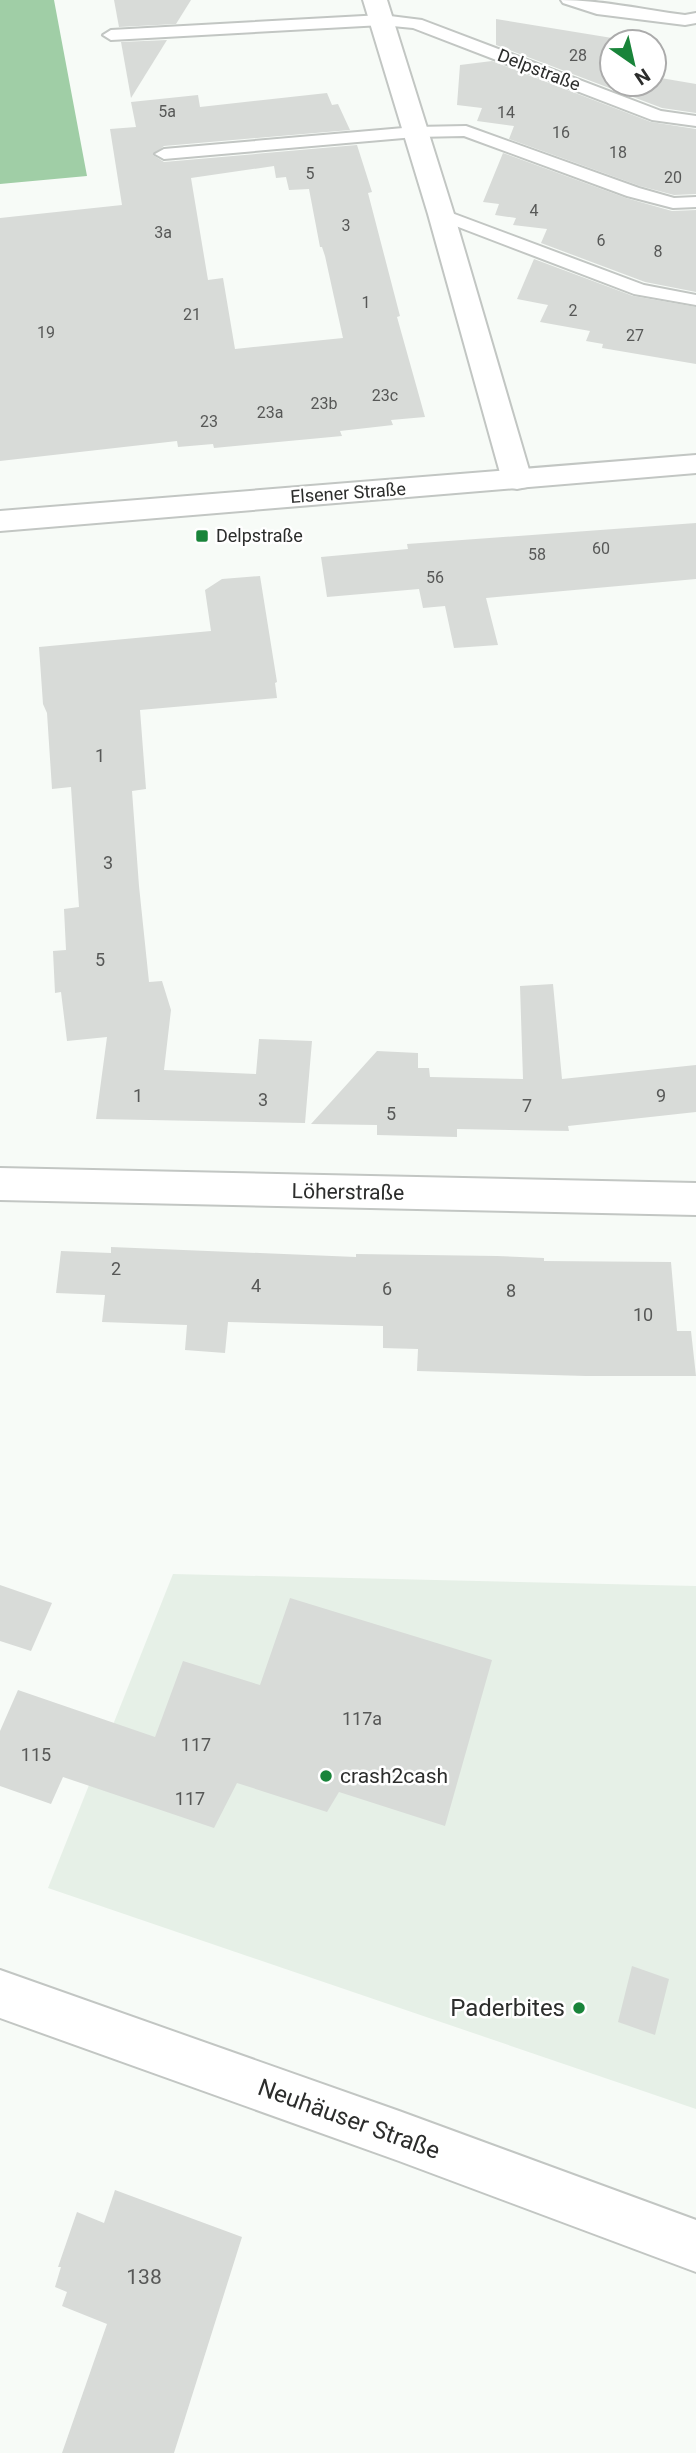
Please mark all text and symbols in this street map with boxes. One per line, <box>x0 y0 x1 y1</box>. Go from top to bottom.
north arrow <box>598 28 668 98</box>
street label: Delpstraße <box>495 44 583 95</box>
house number: 28 <box>569 46 587 65</box>
text: N <box>630 63 654 90</box>
house number: 5a <box>158 102 176 121</box>
house number: 14 <box>497 103 515 122</box>
house number: 16 <box>552 123 570 142</box>
house number: 18 <box>609 143 627 162</box>
house number: 5 <box>306 164 315 183</box>
house number: 20 <box>664 168 682 187</box>
house number: 4 <box>530 201 539 220</box>
house number: 3 <box>342 216 351 235</box>
house number: 3a <box>154 223 172 242</box>
house number: 6 <box>597 231 606 250</box>
house number: 8 <box>654 242 663 261</box>
house number: 1 <box>362 293 371 312</box>
house number: 2 <box>569 301 578 320</box>
house number: 21 <box>183 305 201 324</box>
house number: 19 <box>37 323 55 342</box>
house number: 27 <box>626 326 644 345</box>
house number: 23c <box>372 386 398 405</box>
house number: 23b <box>311 394 338 413</box>
house number: 23a <box>257 403 283 422</box>
house number: 23 <box>200 412 218 431</box>
street label: Elsener Straße <box>289 478 406 507</box>
place label: Delpstraße <box>216 525 303 546</box>
marker: Delpstraße <box>194 528 210 544</box>
house number: 60 <box>592 539 610 558</box>
house number: 58 <box>528 545 546 564</box>
house number: 56 <box>426 568 444 587</box>
house number: 1 <box>95 745 105 766</box>
house number: 3 <box>103 852 113 873</box>
house number: 5 <box>95 949 105 970</box>
house number: 1 <box>133 1085 143 1106</box>
house number: 9 <box>656 1085 666 1106</box>
house number: 3 <box>258 1089 268 1110</box>
house number: 7 <box>522 1095 532 1116</box>
house number: 5 <box>386 1103 396 1124</box>
street label: Löherstraße <box>292 1179 404 1205</box>
house number: 2 <box>111 1258 121 1279</box>
house number: 4 <box>251 1275 261 1296</box>
house number: 6 <box>382 1278 392 1299</box>
house number: 8 <box>506 1280 516 1301</box>
house number: 10 <box>633 1304 653 1325</box>
house number: 117a <box>342 1708 382 1729</box>
house number: 117 <box>181 1734 211 1755</box>
house number: 115 <box>21 1744 51 1765</box>
place label: crash2cash <box>340 1764 448 1788</box>
marker: crash2cash <box>318 1768 334 1784</box>
house number: 117 <box>175 1788 205 1809</box>
place label: Paderbites <box>450 1994 565 2022</box>
marker: Paderbites <box>571 2000 587 2016</box>
street label: Neuhäuser Straße <box>254 2073 444 2165</box>
house number: 138 <box>126 2265 162 2289</box>

